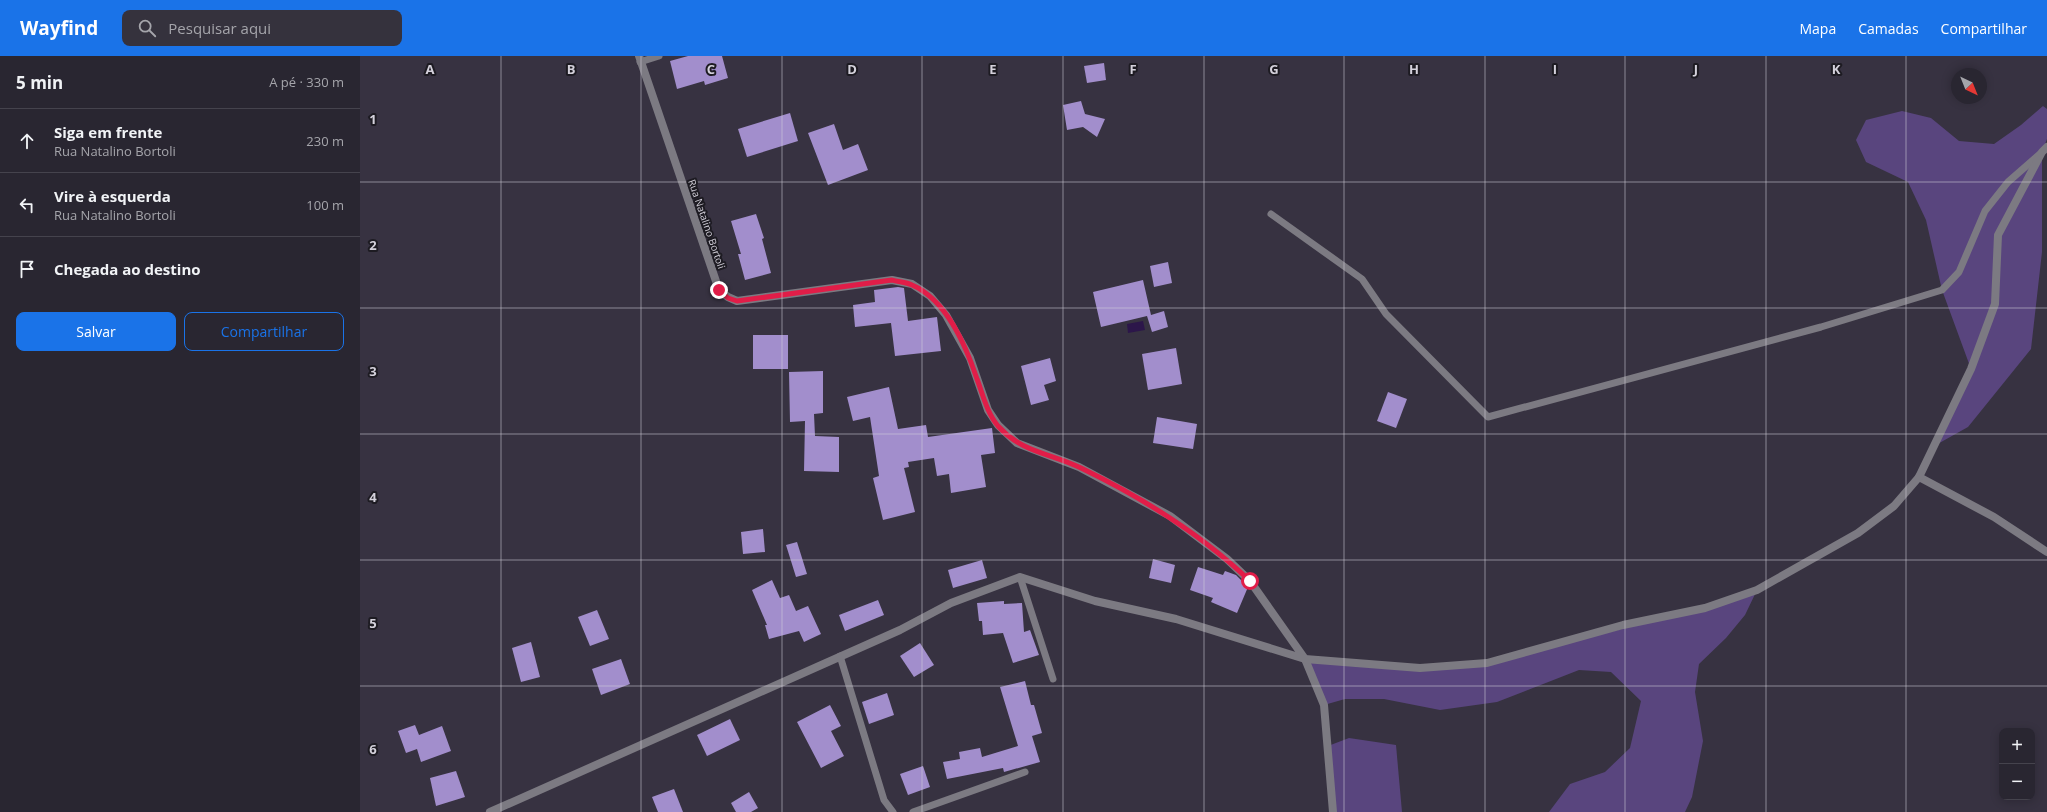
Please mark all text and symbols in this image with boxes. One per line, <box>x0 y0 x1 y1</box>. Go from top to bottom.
search box <box>122 10 402 46</box>
text: Wayfind <box>20 15 98 41</box>
icon: search <box>136 17 158 39</box>
text: Pesquisar aqui <box>168 18 271 38</box>
text: Mapa <box>1800 19 1836 38</box>
text: Camadas <box>1858 19 1919 38</box>
text: Compartilhar <box>1941 19 2027 38</box>
text: A <box>426 60 435 78</box>
text: B <box>567 60 576 78</box>
text: C <box>707 60 715 78</box>
text: D <box>847 60 857 78</box>
text: E <box>989 60 997 78</box>
text: F <box>1129 60 1137 78</box>
text: G <box>1269 60 1279 78</box>
text: H <box>1409 60 1419 78</box>
text: I <box>1553 60 1557 78</box>
text: J <box>1693 60 1698 78</box>
text: K <box>1832 60 1841 78</box>
north arrow <box>1951 68 1987 104</box>
text: 5 min <box>16 71 63 94</box>
text: A pé · 330 m <box>269 73 344 91</box>
text: 1 <box>369 110 377 128</box>
text: Siga em frente <box>54 122 162 142</box>
icon: ahead <box>16 130 38 152</box>
text: 230 m <box>306 132 344 150</box>
text: Rua Natalino Bortoli <box>54 142 176 160</box>
street label: Rua Natalino Bortoli <box>685 177 729 271</box>
text: Vire à esquerda <box>54 186 171 206</box>
icon: left <box>16 194 38 216</box>
text: 100 m <box>306 196 344 214</box>
text: Rua Natalino Bortoli <box>54 206 176 224</box>
text: 2 <box>369 236 377 254</box>
icon: arrive <box>16 258 38 280</box>
text: Chegada ao destino <box>54 259 201 279</box>
route end <box>710 281 728 299</box>
button: Salvar <box>16 312 176 351</box>
button: Compartilhar <box>184 312 344 351</box>
text: 3 <box>369 362 377 380</box>
text: 4 <box>369 488 377 506</box>
route start <box>1241 572 1259 590</box>
text: 5 <box>369 614 377 632</box>
map controls <box>1999 728 2035 800</box>
button: + <box>1999 728 2035 764</box>
text: 6 <box>369 740 377 758</box>
button: − <box>1999 764 2035 800</box>

